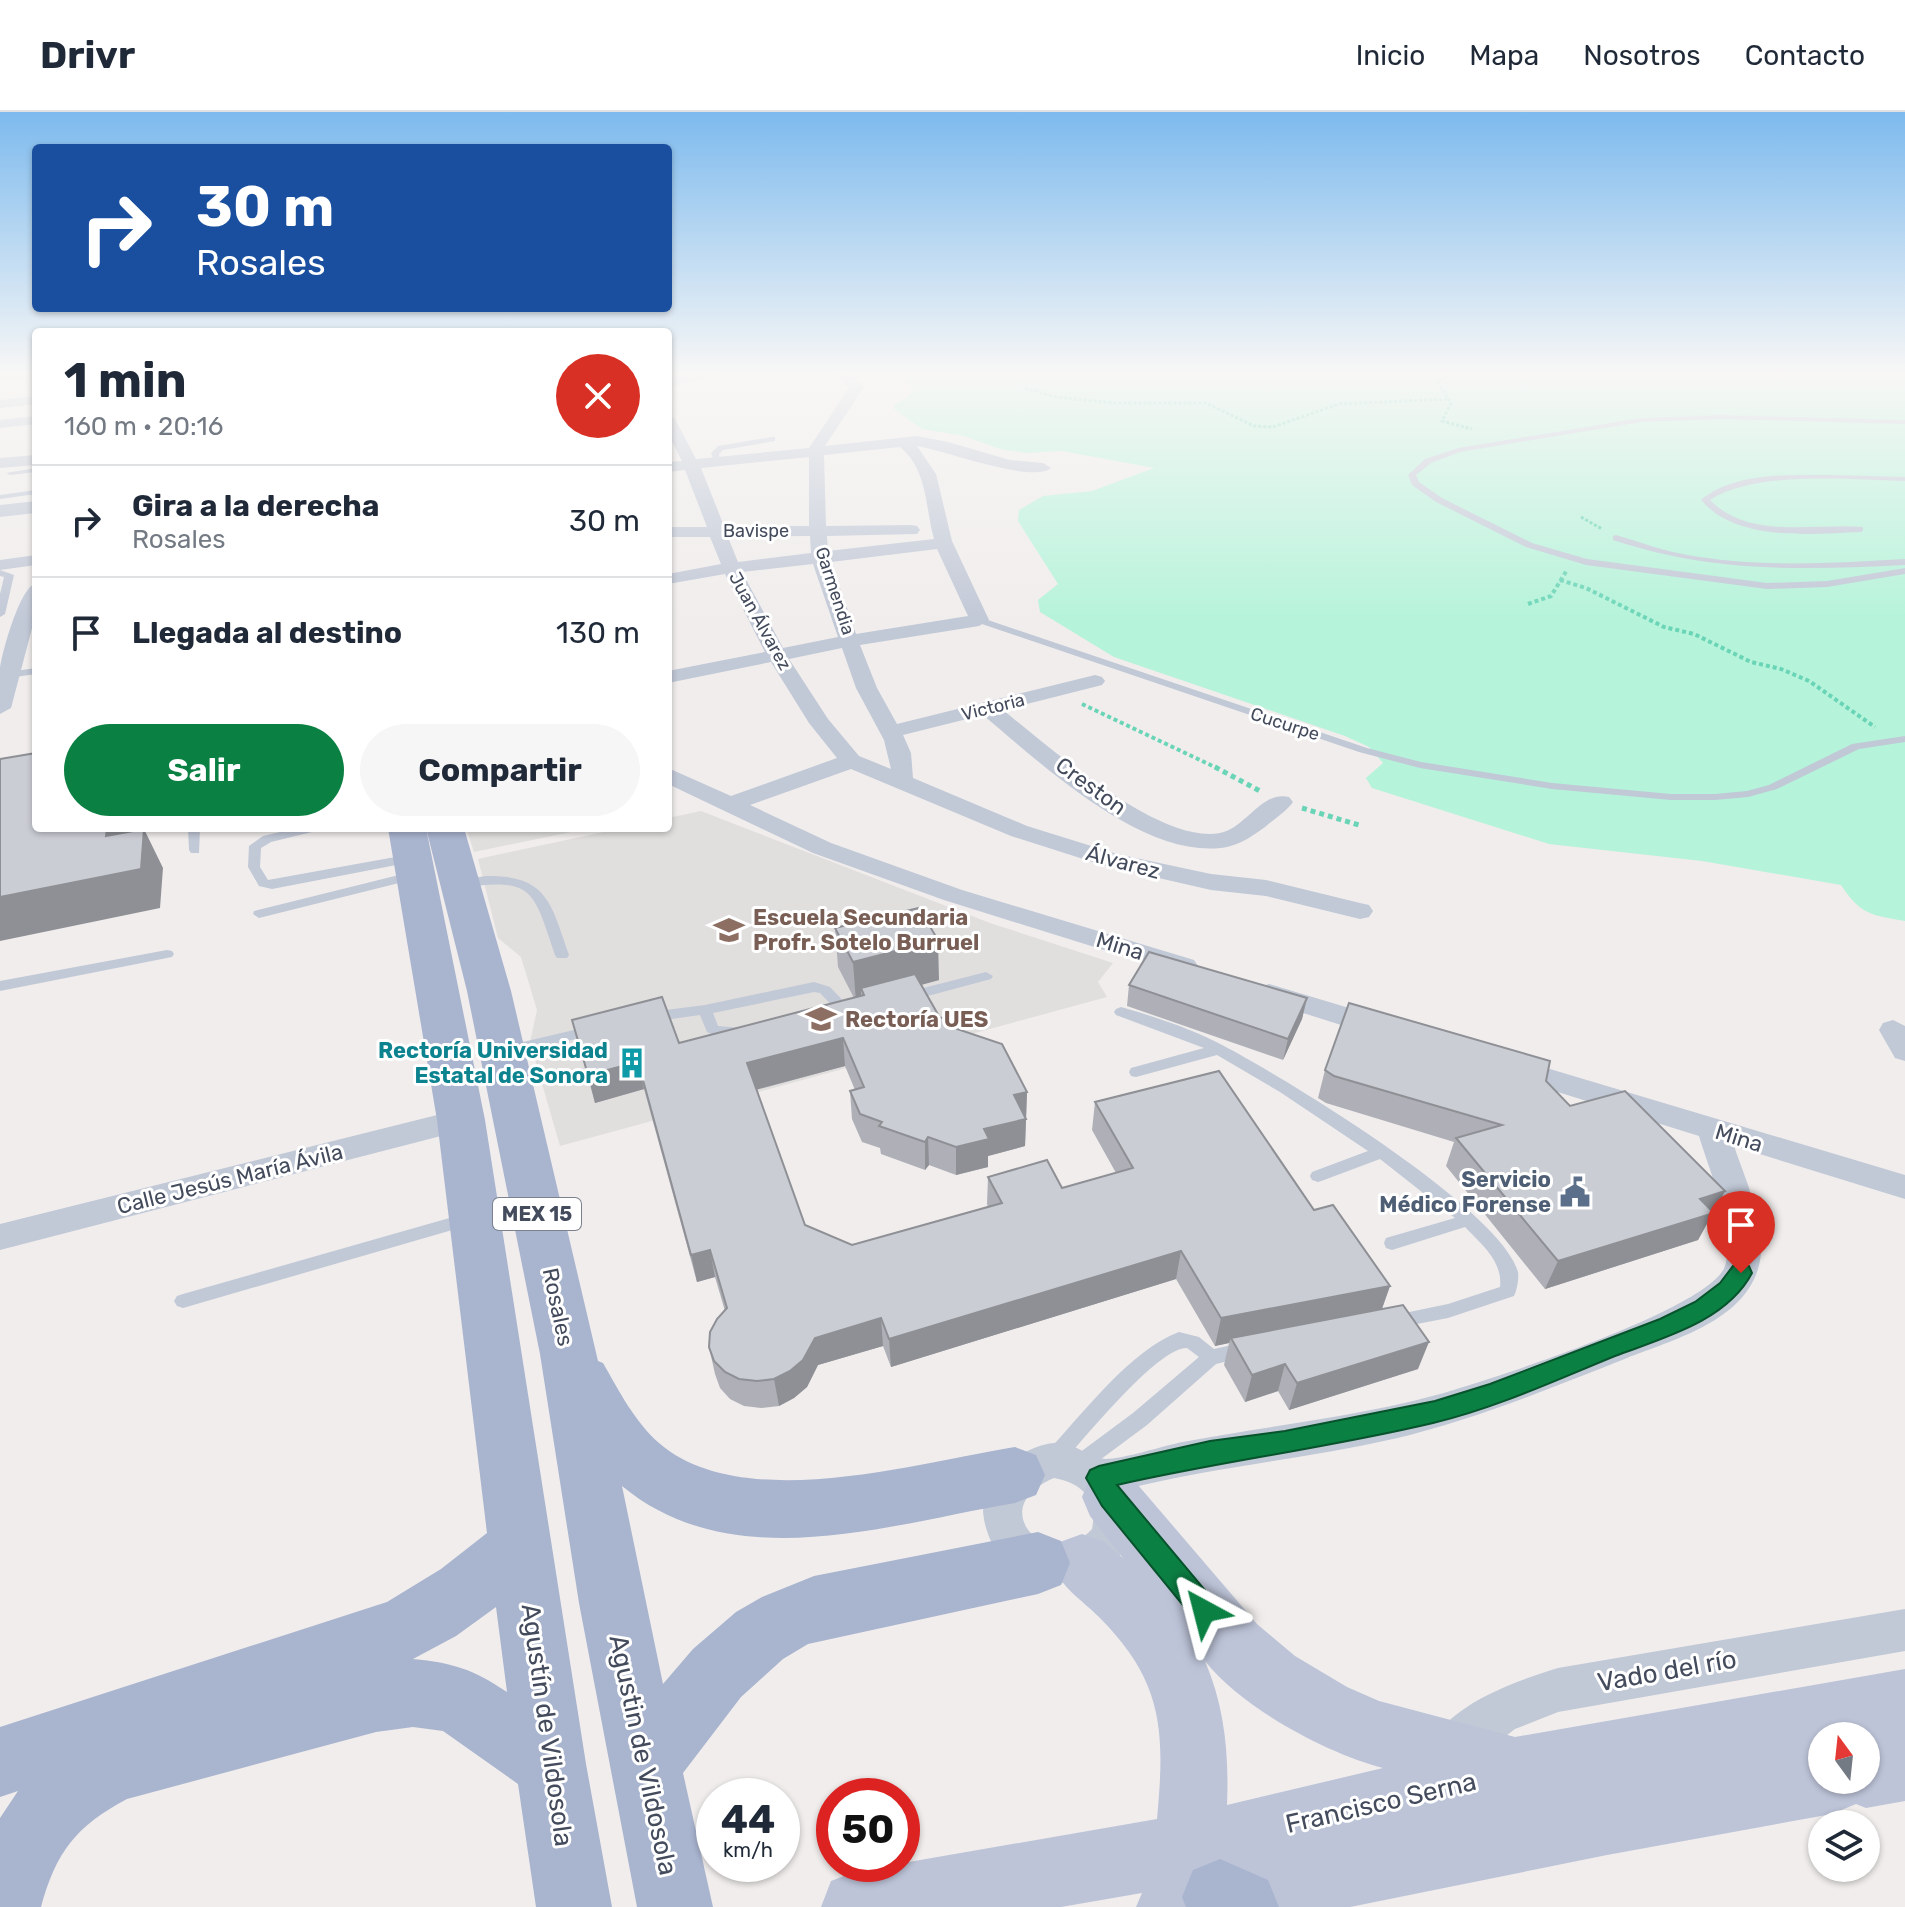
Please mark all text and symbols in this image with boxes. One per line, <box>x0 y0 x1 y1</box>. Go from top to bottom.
text: Drivr <box>40 32 135 78</box>
text: Inicio <box>1356 39 1425 72</box>
text: Mapa <box>1469 39 1539 72</box>
text: Nosotros <box>1583 39 1701 72</box>
text: Contacto <box>1745 39 1865 72</box>
text: 30 m <box>196 174 334 240</box>
icon: right <box>64 176 168 280</box>
text: Rosales <box>196 241 326 284</box>
text: 1 min <box>64 352 187 409</box>
button: close <box>556 354 640 438</box>
text: 160 m · 20:16 <box>64 411 223 442</box>
text: Gira a la derecha <box>132 488 379 524</box>
icon: right <box>64 499 108 543</box>
text: 30 m <box>569 503 640 539</box>
street label: Bavispe <box>723 520 789 542</box>
text: Rosales <box>132 524 226 555</box>
street label: Garmendia <box>810 544 860 638</box>
street label: Juan Álvarez <box>724 568 796 674</box>
icon: arrive <box>64 611 108 655</box>
text: Llegada al destino <box>132 615 402 651</box>
text: 130 m <box>556 615 640 651</box>
street label: Victoria <box>959 689 1027 725</box>
street label: Cucurpe <box>1248 703 1322 745</box>
button: Salir <box>64 724 344 816</box>
button: Compartir <box>360 724 640 816</box>
street label: Creston <box>1050 751 1132 821</box>
street label: Álvarez <box>1083 839 1163 885</box>
place label: Escuela Secundaria Profr. Sotelo Burruel <box>753 904 979 956</box>
school or university icon: Escuela Secundaria Profr. Sotelo Burruel <box>712 913 746 947</box>
street label: Mina <box>1093 926 1147 966</box>
school or university icon: Rectoría UES <box>804 1002 838 1036</box>
place label: Rectoría UES <box>845 1006 988 1033</box>
place label: Rectoría Universidad Estatal de Sonora <box>378 1037 608 1089</box>
building icon: Rectoría Universidad Estatal de Sonora <box>615 1046 649 1080</box>
street label: Mina <box>1712 1118 1766 1158</box>
street label: Calle Jesús María Ávila <box>114 1138 346 1220</box>
place label: Servicio Médico Forense <box>1379 1166 1551 1218</box>
public building icon: Servicio Médico Forense <box>1558 1175 1592 1209</box>
pin <box>1707 1191 1775 1273</box>
road number: MEX 15 <box>493 1198 581 1230</box>
icon: arrive <box>1719 1203 1763 1247</box>
street label: Rosales <box>537 1265 579 1349</box>
position arrow <box>1162 1569 1246 1653</box>
street label: Agustín de Vildosola <box>515 1602 579 1848</box>
street label: Agustin de Vildosola <box>602 1632 684 1878</box>
street label: Vado del río <box>1595 1644 1739 1698</box>
north arrow <box>1808 1722 1880 1794</box>
map controls <box>1808 1722 1880 1882</box>
street label: Francisco Serna <box>1283 1766 1479 1840</box>
speed limit sign: 50 <box>816 1778 920 1882</box>
text: 44 <box>721 1796 775 1843</box>
button: layers <box>1808 1810 1880 1882</box>
text: km/h <box>723 1838 773 1862</box>

